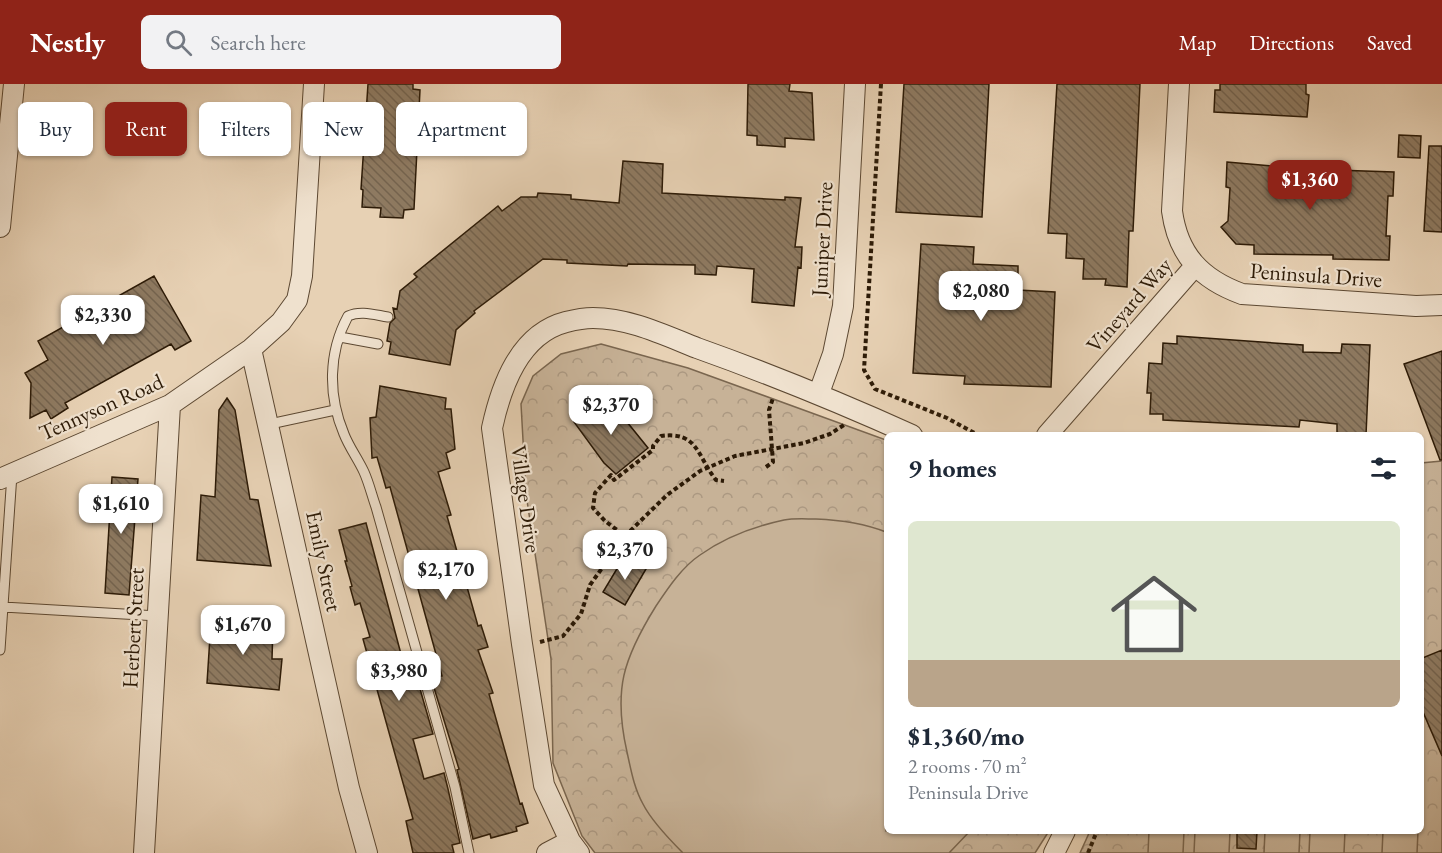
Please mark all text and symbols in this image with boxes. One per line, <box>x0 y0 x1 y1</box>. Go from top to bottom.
search box <box>141 15 561 69</box>
text: Nestly <box>30 24 105 60</box>
icon: search <box>162 26 195 59</box>
text: Search here <box>210 28 306 57</box>
text: Map <box>1179 29 1216 56</box>
text: Directions <box>1249 29 1334 56</box>
text: Saved <box>1367 29 1412 56</box>
chip: Buy <box>18 102 93 156</box>
chip: Rent <box>105 102 187 156</box>
chip: Filters <box>199 102 291 156</box>
chip: New <box>303 102 384 156</box>
chip: Apartment <box>396 102 527 156</box>
pin: $1,360 <box>1261 160 1359 211</box>
text: $1,360 <box>1282 166 1338 192</box>
street label: Juniper Drive <box>804 180 840 299</box>
street label: Vineyard Way <box>1080 251 1179 359</box>
street label: Peninsula Drive <box>1249 256 1383 294</box>
pin: $2,080 <box>932 271 1030 322</box>
text: $2,080 <box>953 277 1009 303</box>
pin: $2,330 <box>54 295 152 346</box>
text: $2,330 <box>75 301 131 327</box>
street label: Tennyson Road <box>34 366 168 447</box>
pin: $2,370 <box>562 385 660 436</box>
text: $2,370 <box>583 391 639 417</box>
street label: Village Drive <box>504 443 548 555</box>
text: 9 homes <box>908 451 997 485</box>
icon: filters <box>1367 452 1400 485</box>
pin: $1,610 <box>72 484 170 535</box>
text: $1,610 <box>93 490 149 516</box>
street label: Emily Street <box>299 508 349 614</box>
pin: $2,370 <box>576 530 674 581</box>
text: $2,370 <box>597 536 653 562</box>
pin: $2,170 <box>397 550 495 601</box>
text: $2,170 <box>418 556 474 582</box>
icon: home <box>1100 560 1208 668</box>
street label: Herbert Street <box>115 567 151 689</box>
pin: $1,670 <box>194 605 292 656</box>
text: $1,670 <box>215 611 271 637</box>
pin: $3,980 <box>350 651 448 702</box>
text: $3,980 <box>371 657 427 683</box>
text: $1,360/mo <box>908 719 1024 753</box>
text: 2 rooms · 70 m² <box>908 753 1027 779</box>
text: Peninsula Drive <box>908 779 1028 805</box>

